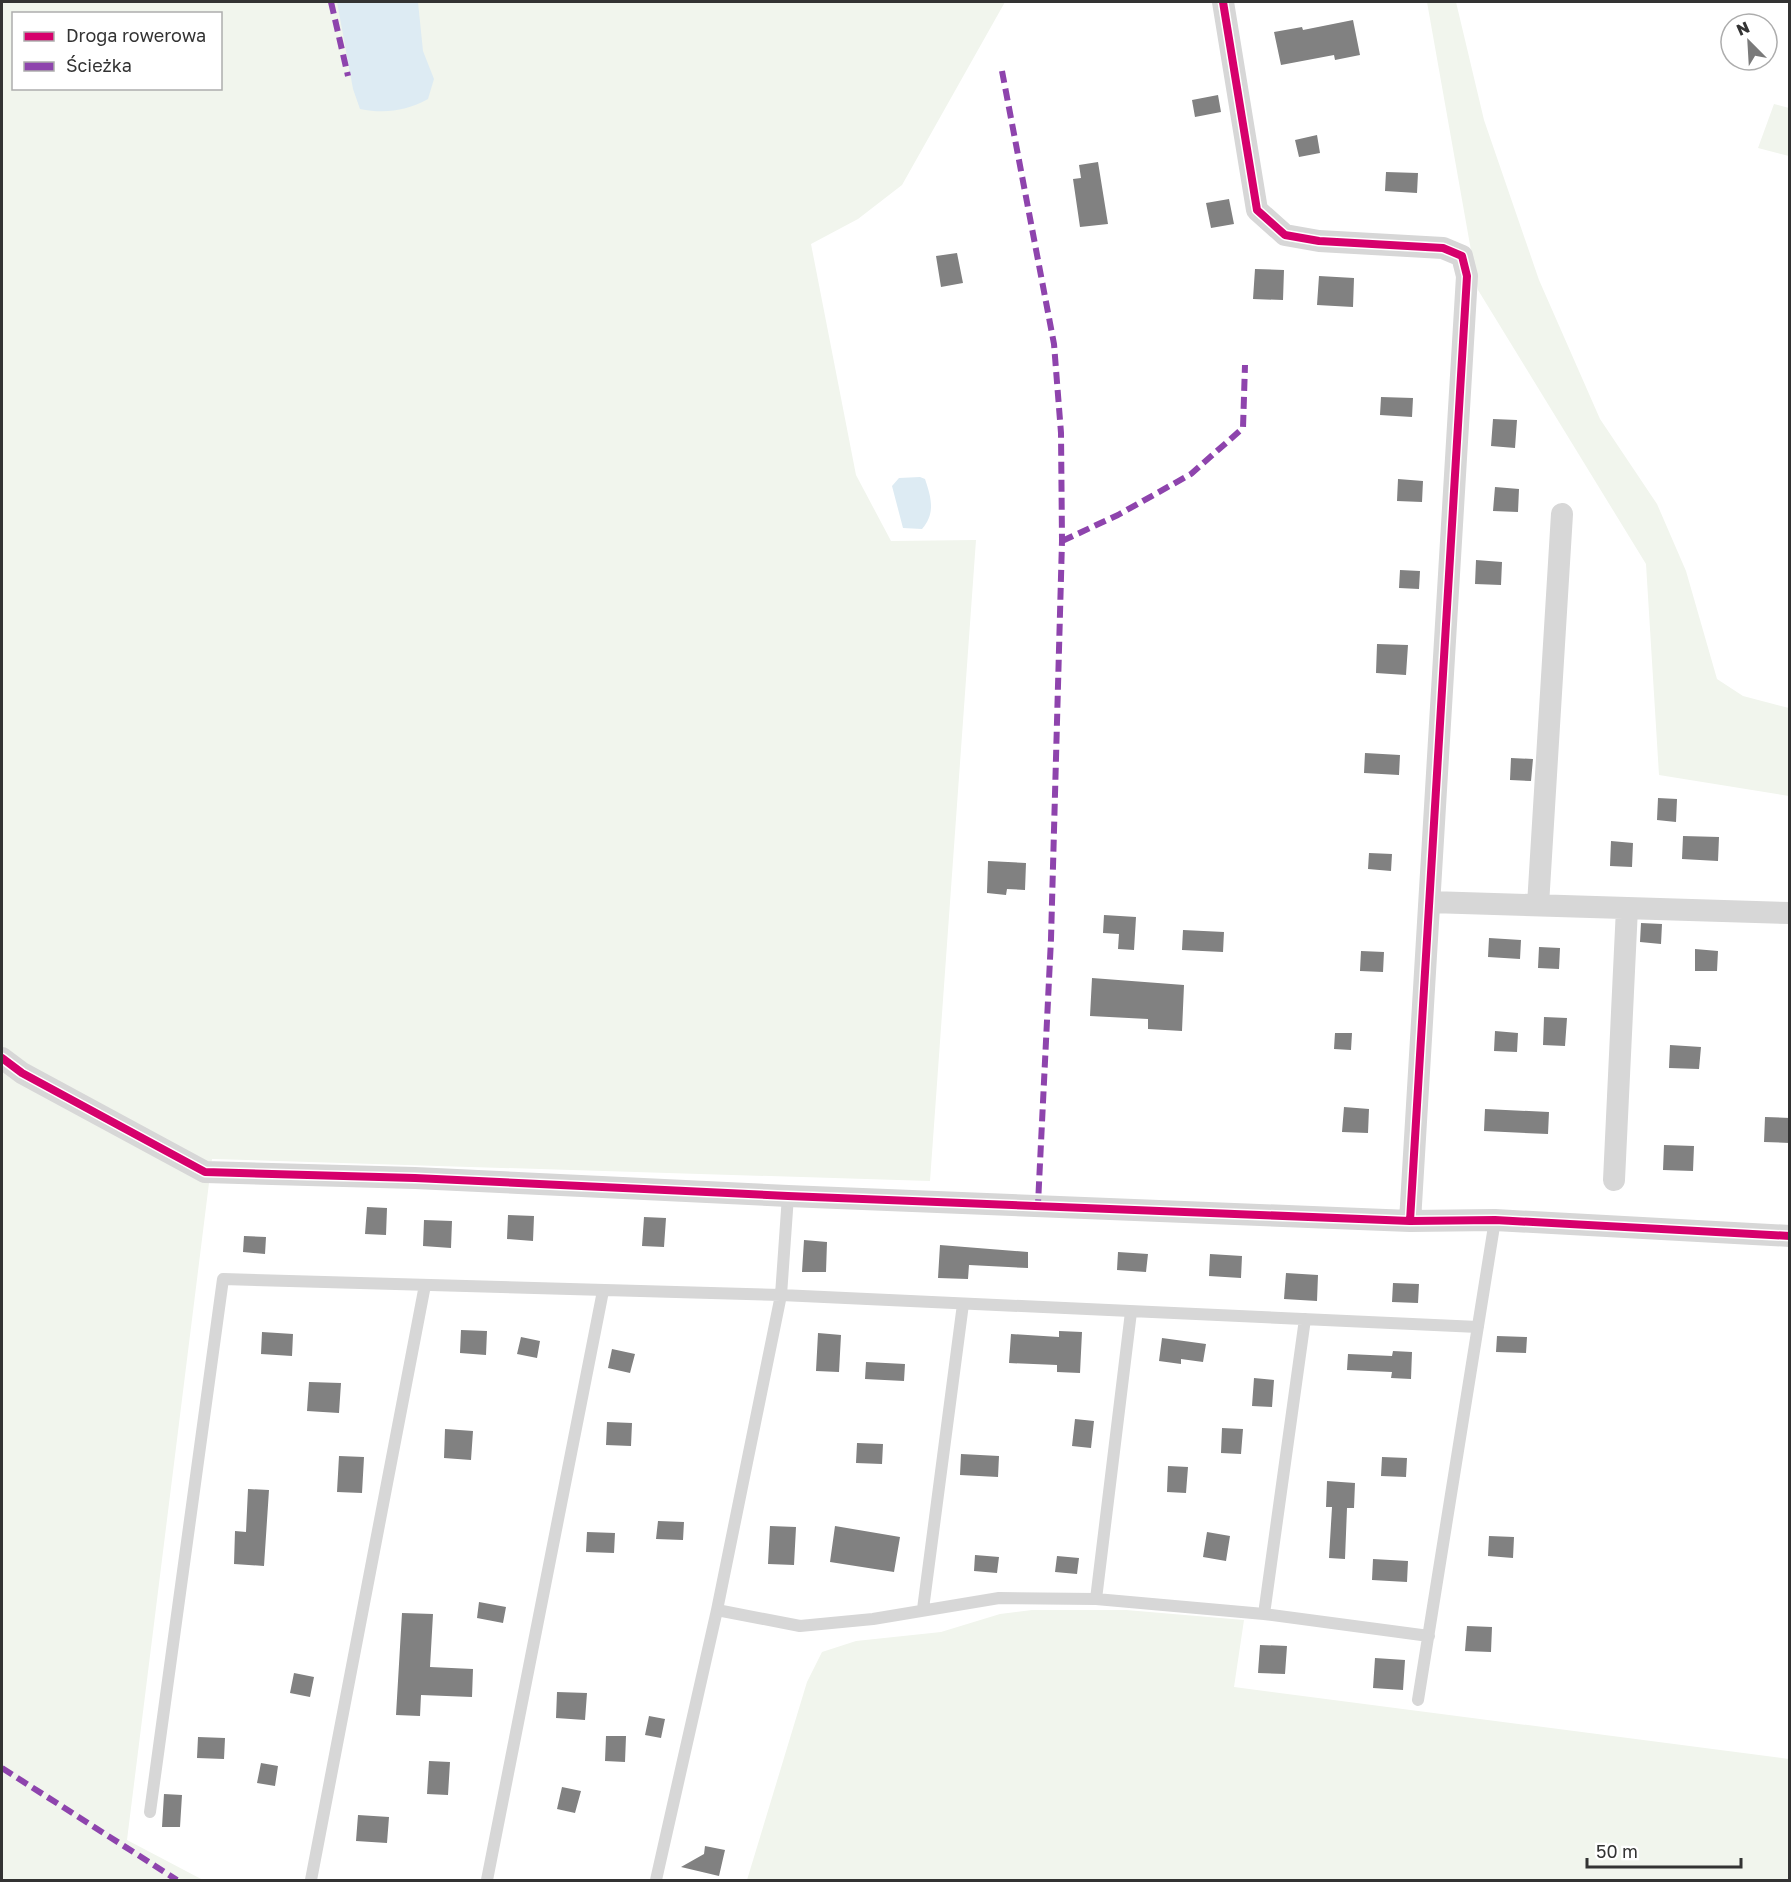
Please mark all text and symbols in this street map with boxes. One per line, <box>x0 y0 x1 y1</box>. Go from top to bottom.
legend <box>12 12 222 90</box>
north arrow <box>1719 12 1779 72</box>
text: N <box>1733 17 1753 40</box>
text: Droga rowerowa <box>66 24 206 46</box>
text: Ścieżka <box>66 54 132 76</box>
scale bar <box>1587 1831 1742 1869</box>
text: 50 m <box>1596 1840 1638 1862</box>

